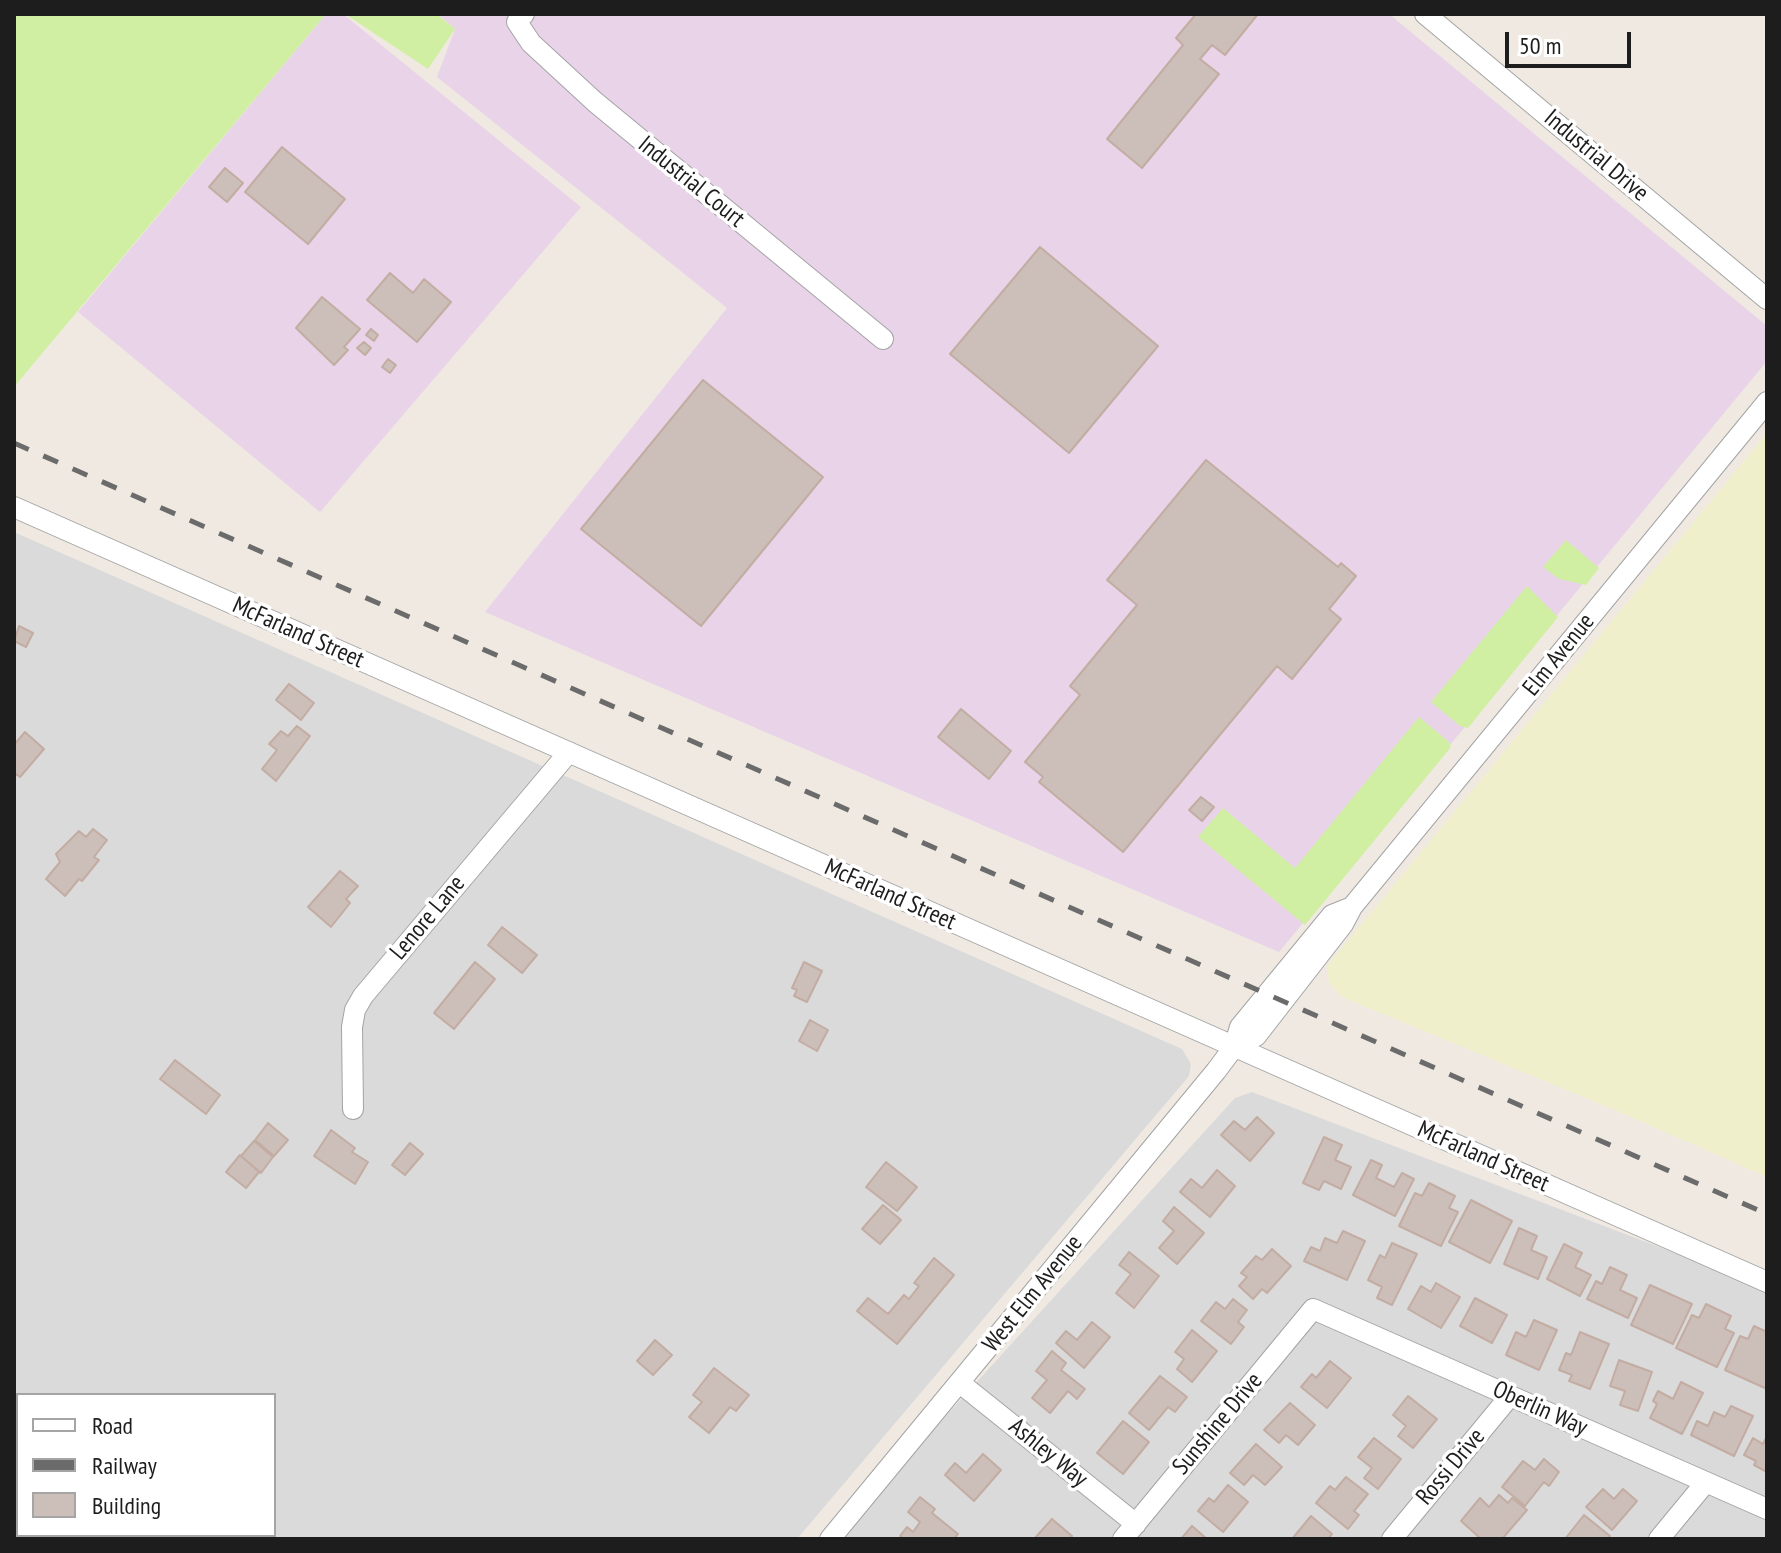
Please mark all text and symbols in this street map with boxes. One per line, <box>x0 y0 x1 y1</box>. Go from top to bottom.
scale bar <box>1509 16 1635 66</box>
text: 50 m <box>1519 30 1561 61</box>
street label: Industrial Drive <box>1538 104 1654 208</box>
street label: Industrial Court <box>632 130 750 234</box>
street label: McFarland Street <box>228 591 368 675</box>
street label: Elm Avenue <box>1517 608 1601 702</box>
street label: McFarland Street <box>820 853 960 937</box>
street label: Lenore Lane <box>385 870 471 966</box>
street label: McFarland Street <box>1413 1115 1553 1199</box>
street label: West Elm Avenue <box>977 1230 1089 1358</box>
street label: Sunshine Drive <box>1167 1367 1269 1481</box>
street label: Oberlin Way <box>1488 1375 1592 1443</box>
legend <box>16 1393 276 1537</box>
text: Road <box>92 1410 133 1441</box>
street label: Ashley Way <box>1003 1412 1093 1494</box>
street label: Rossi Drive <box>1411 1423 1491 1511</box>
text: Railway <box>92 1450 157 1481</box>
text: Building <box>92 1490 161 1521</box>

